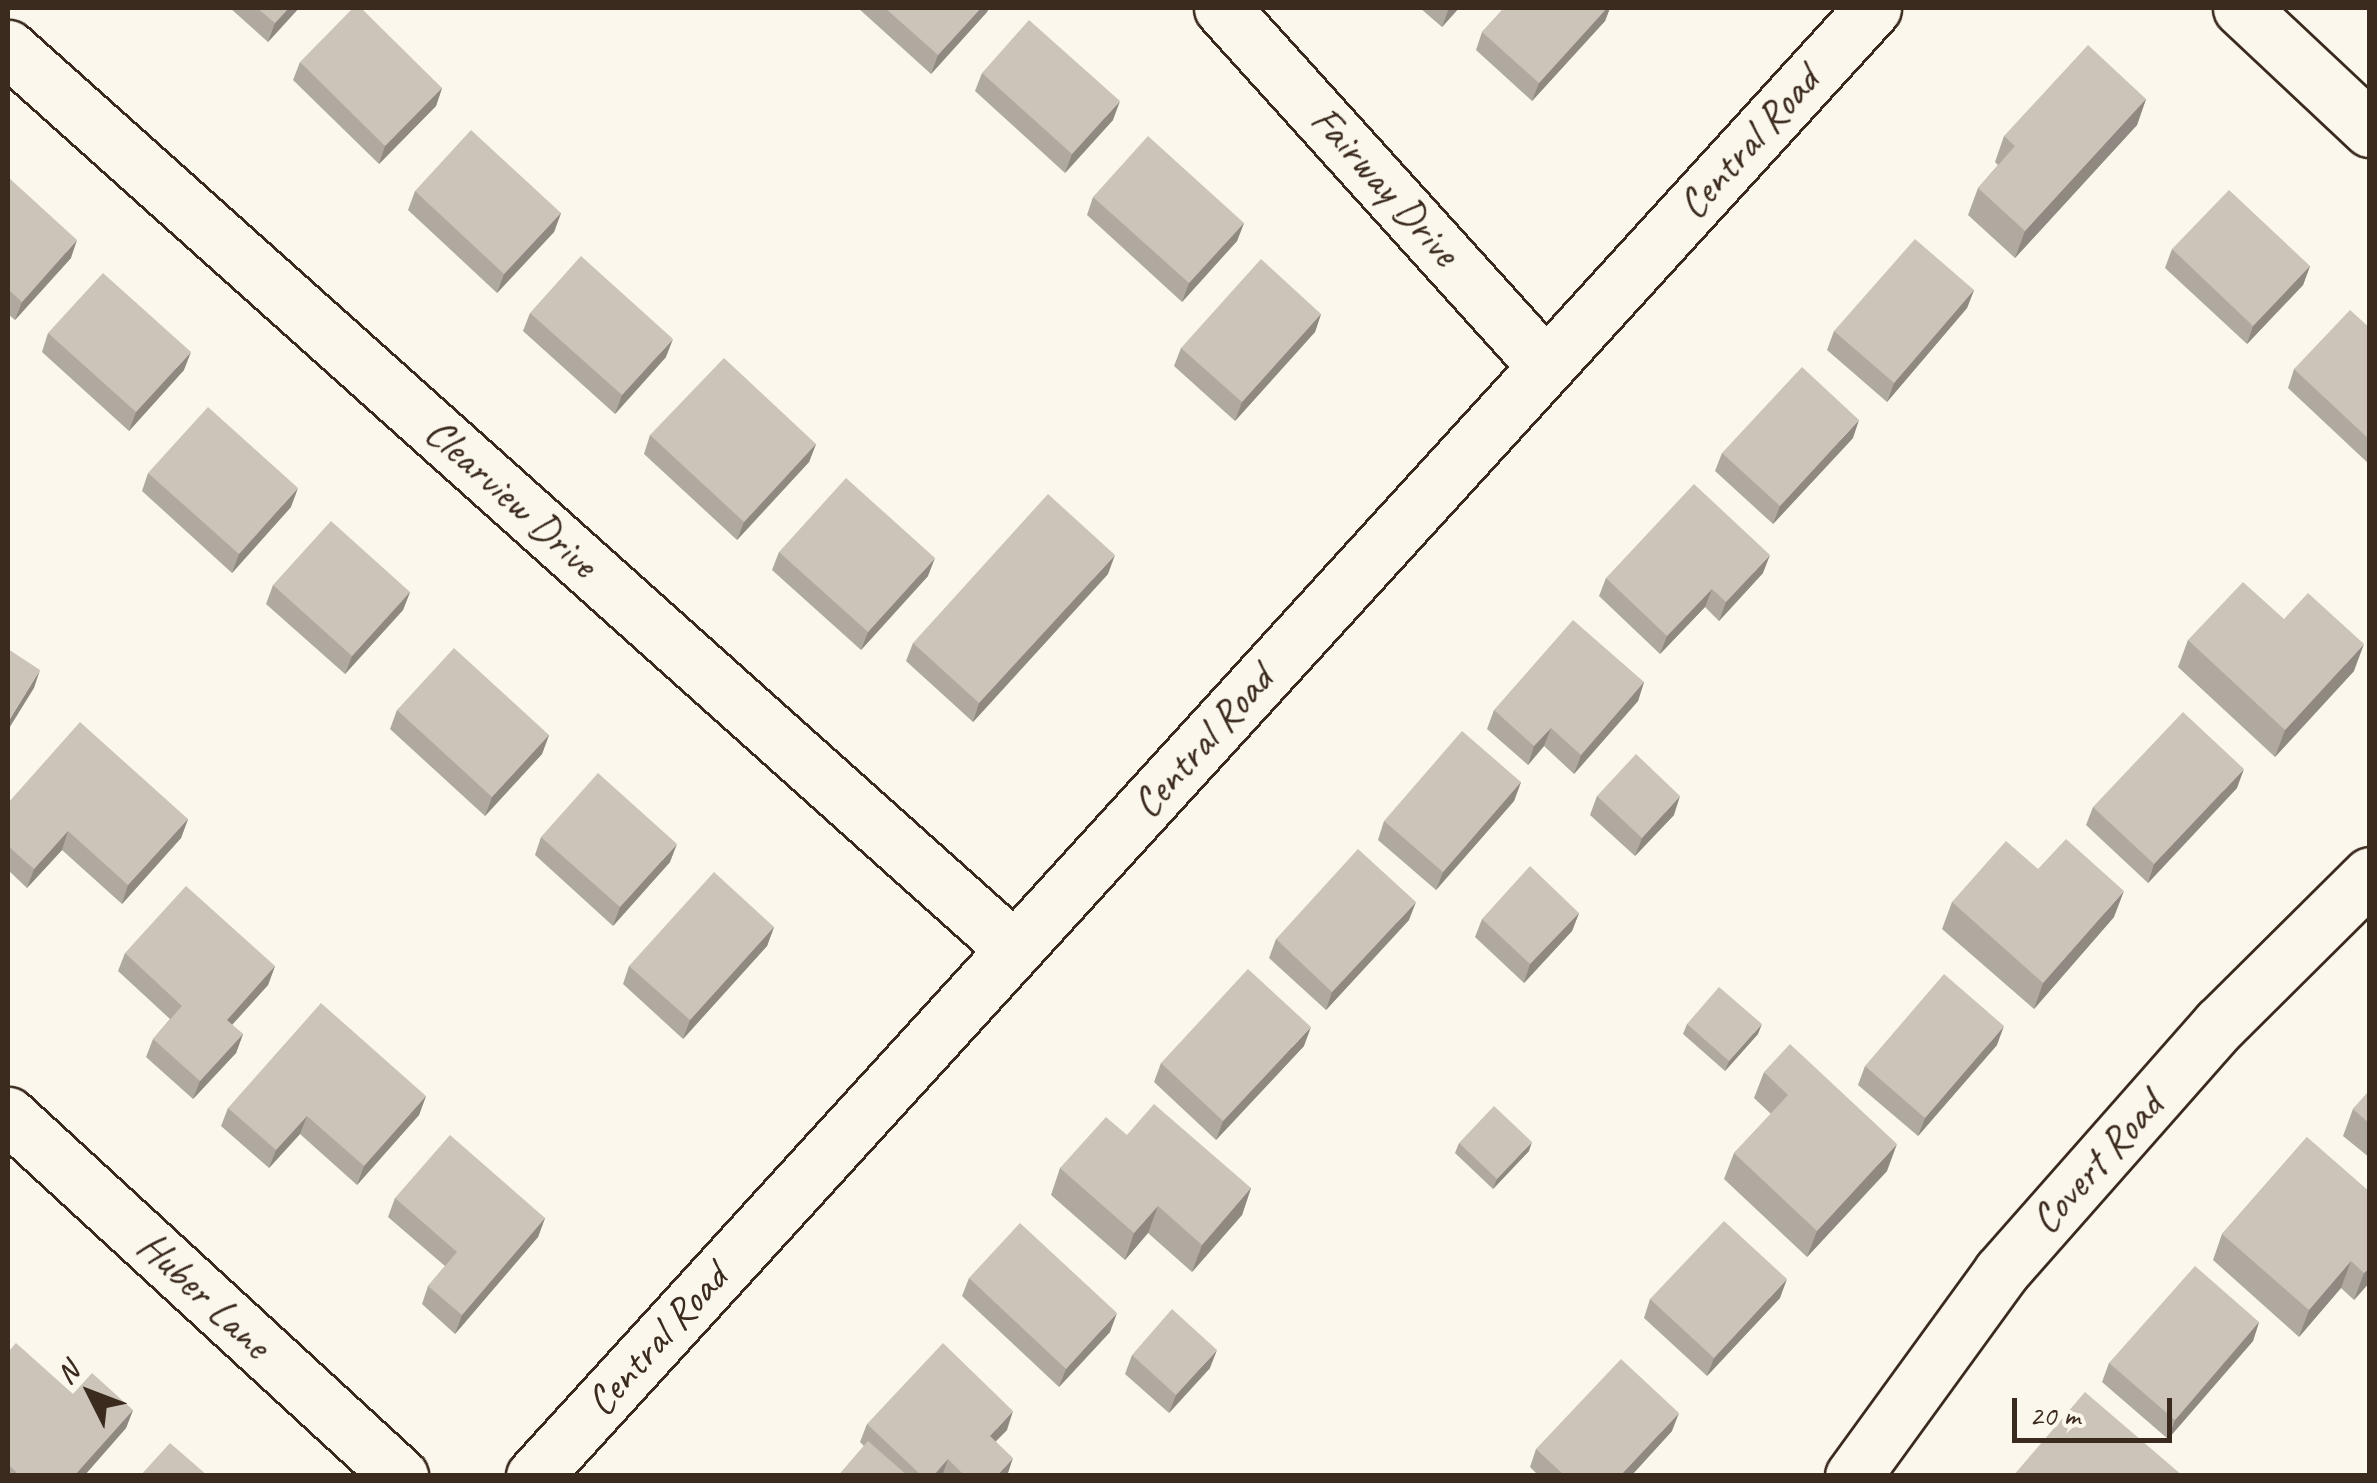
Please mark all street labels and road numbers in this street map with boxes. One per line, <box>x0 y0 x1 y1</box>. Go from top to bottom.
street label: Central Road <box>1668 57 1830 229</box>
street label: Fairway Drive <box>1300 96 1470 276</box>
street label: Clearview Drive <box>414 407 608 589</box>
street label: Central Road <box>1122 656 1284 828</box>
street label: Covert Road <box>2021 1082 2173 1244</box>
street label: Huber Lane <box>127 1220 281 1370</box>
street label: Central Road <box>576 1254 738 1426</box>

